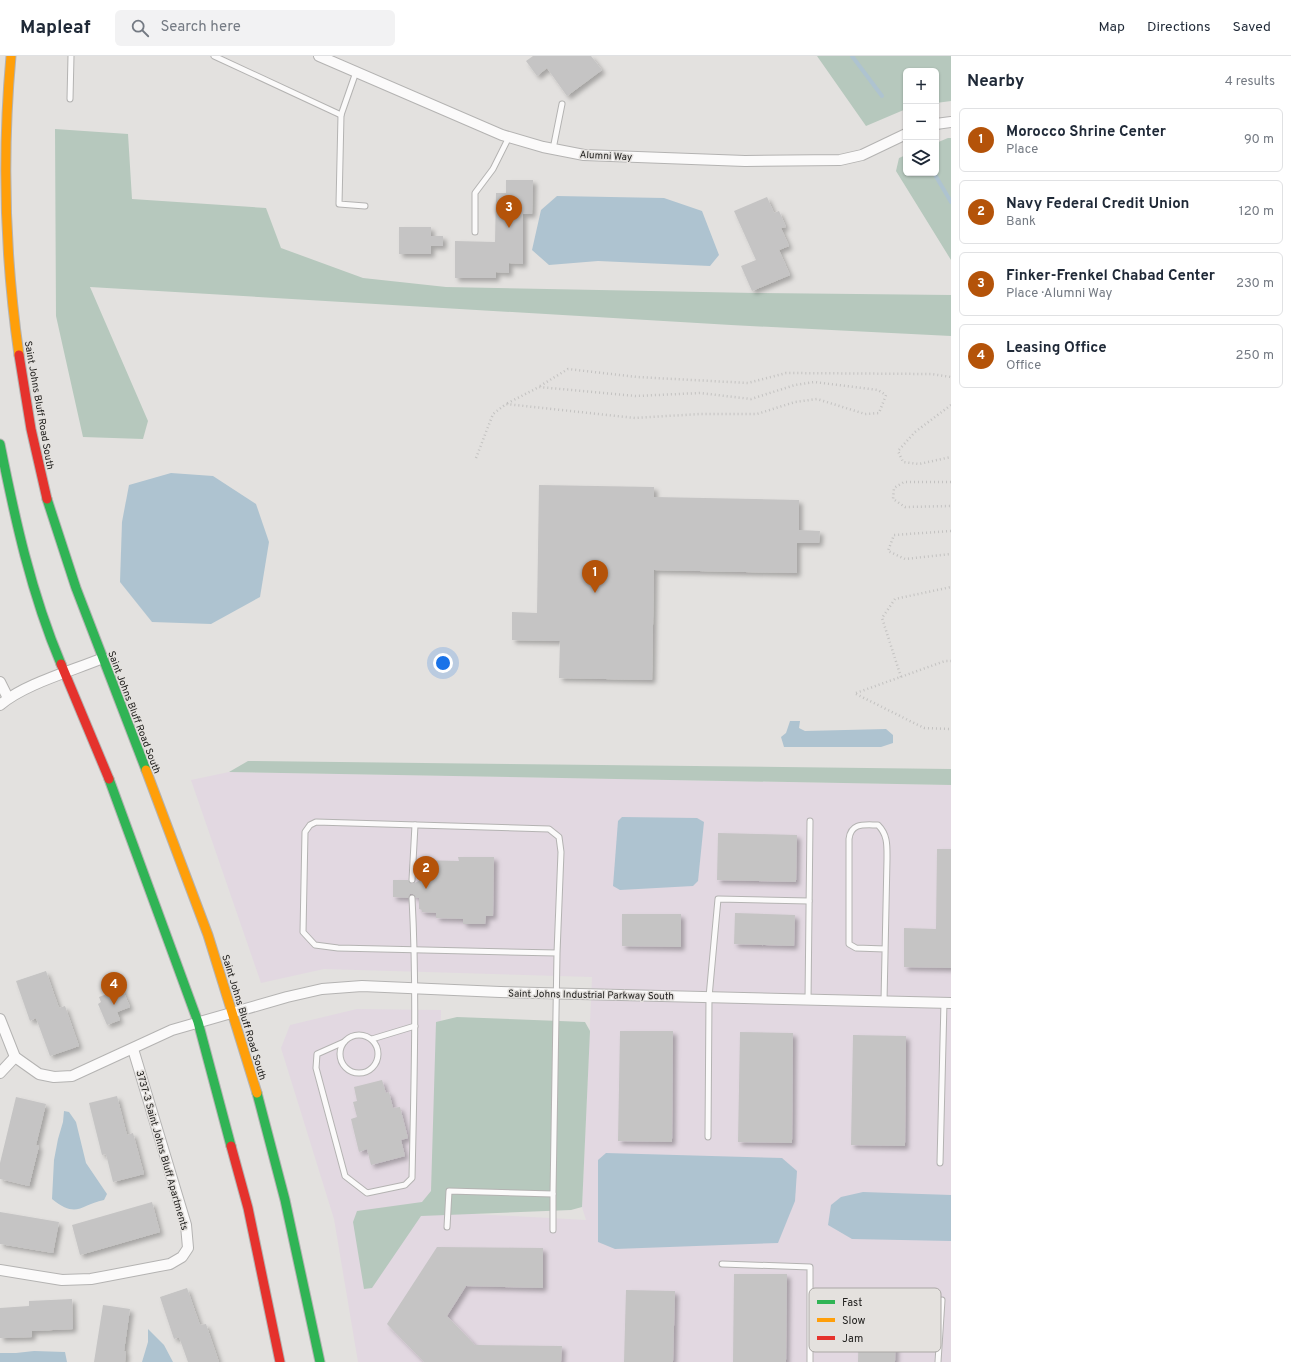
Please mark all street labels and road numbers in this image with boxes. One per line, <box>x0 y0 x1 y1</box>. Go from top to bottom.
street label: Alumni Way <box>579 149 633 164</box>
street label: Saint Johns Bluff Road South <box>21 340 56 471</box>
street label: Saint Johns Bluff Road South <box>104 649 163 776</box>
street label: Saint Johns Bluff Road South <box>218 953 269 1082</box>
street label: Saint Johns Industrial Parkway South <box>508 988 674 1003</box>
street label: 3737-3 Saint Johns Bluff Apartments <box>132 1069 191 1232</box>

